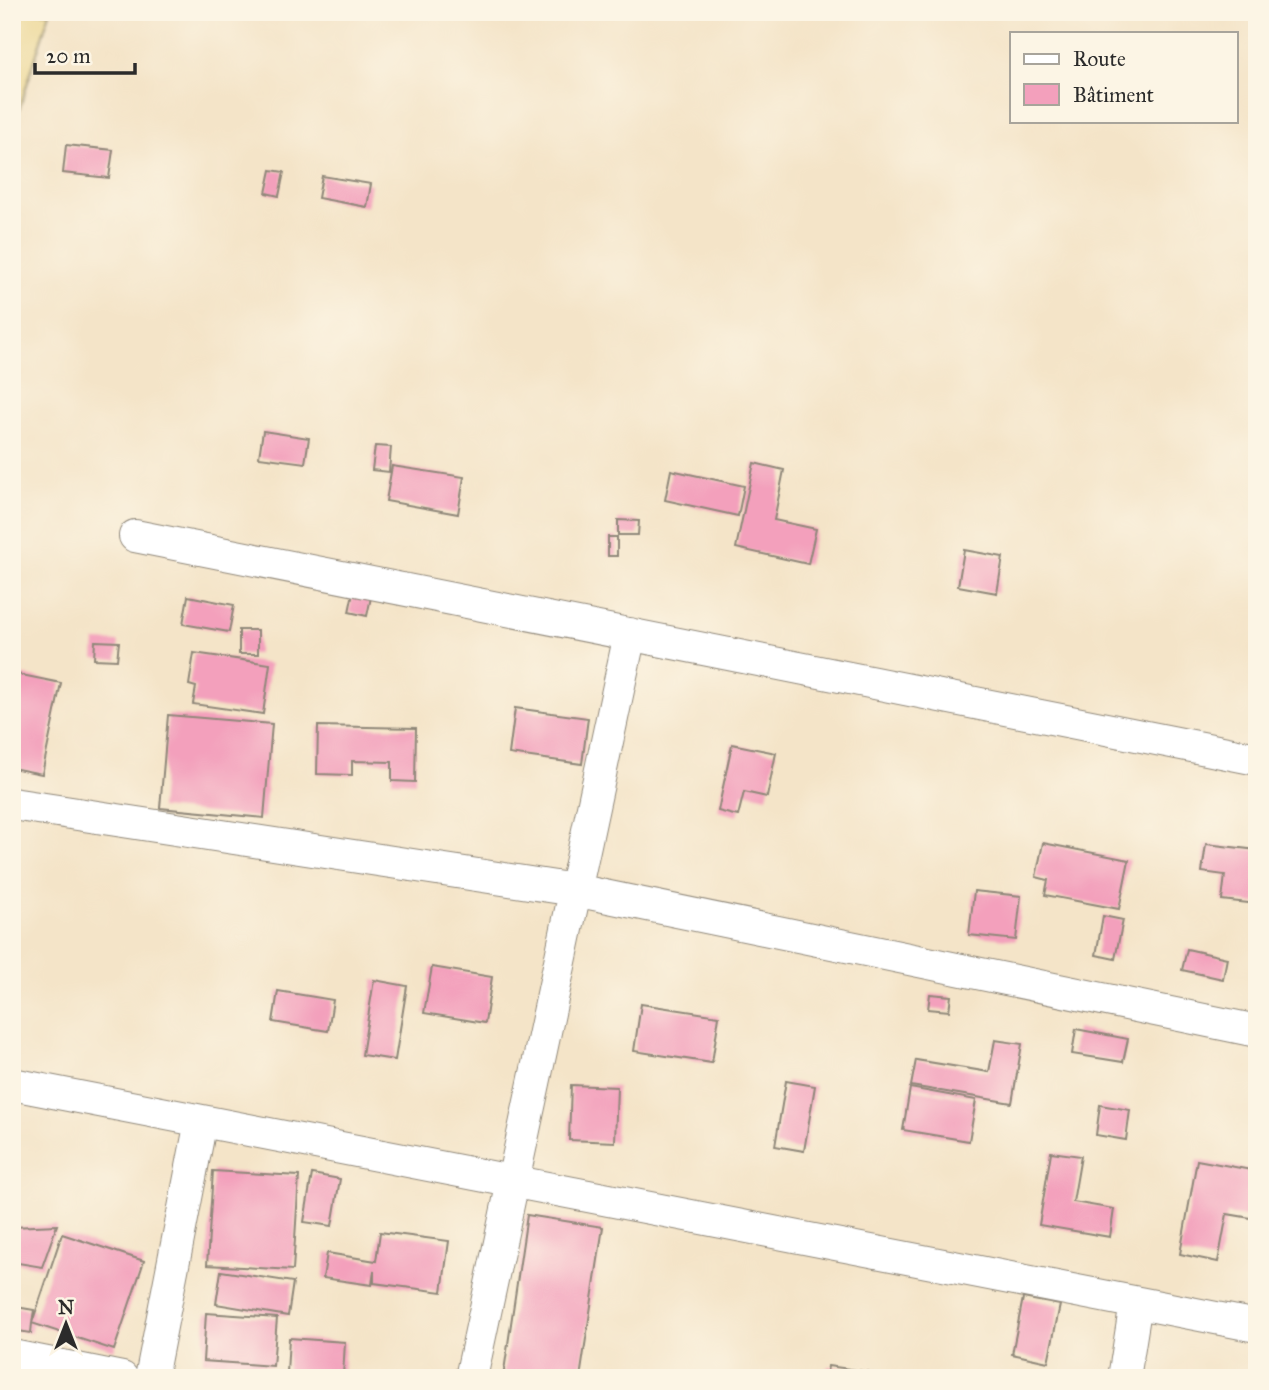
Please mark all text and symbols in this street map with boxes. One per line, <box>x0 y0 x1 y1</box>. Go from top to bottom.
scale bar <box>35 32 135 76</box>
legend <box>1010 32 1238 122</box>
text: 20 m <box>46 43 91 69</box>
text: Route <box>1073 46 1126 72</box>
text: Bâtiment <box>1073 82 1155 108</box>
north arrow <box>32 1288 102 1358</box>
text: N <box>58 1296 74 1319</box>

